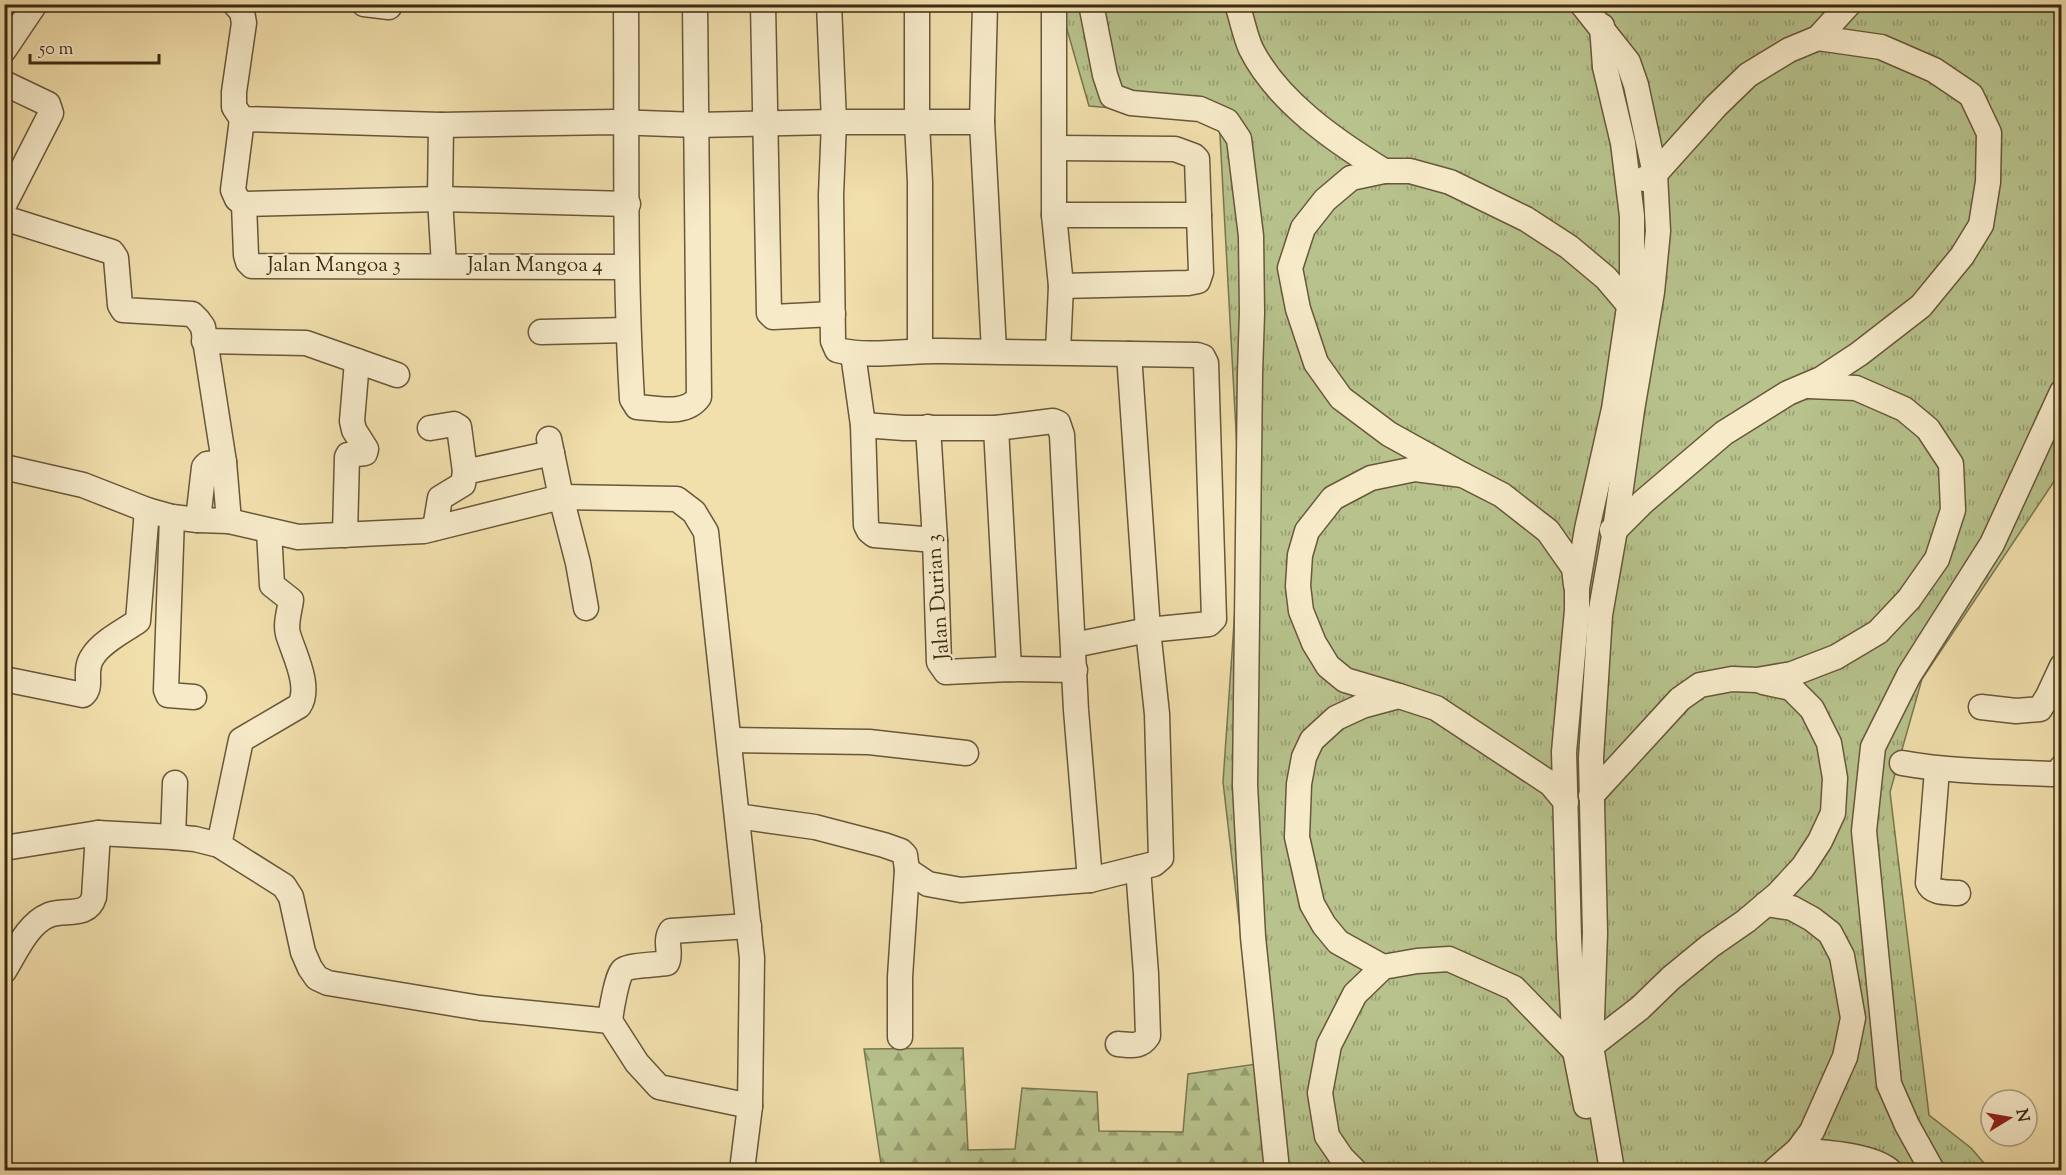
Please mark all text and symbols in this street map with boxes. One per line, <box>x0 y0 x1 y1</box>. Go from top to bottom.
scale bar <box>30 27 159 65</box>
text: 50 m <box>38 37 74 63</box>
street label: Jalan Mangoa 3 <box>266 251 401 281</box>
street label: Jalan Mangoa 4 <box>466 251 603 281</box>
street label: Jalan Durian 3 <box>920 533 958 662</box>
north arrow <box>1979 1088 2039 1148</box>
text: N <box>2009 1107 2034 1124</box>

